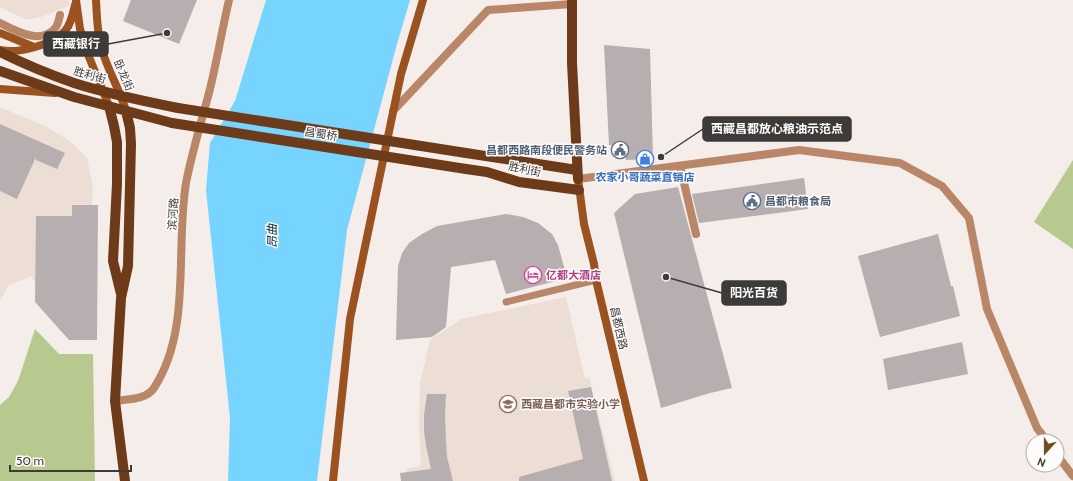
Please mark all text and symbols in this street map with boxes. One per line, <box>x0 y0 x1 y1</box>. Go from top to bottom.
callout: 西藏银行 <box>44 32 108 56</box>
text: 西藏银行 <box>52 36 100 51</box>
street label: 卧龙街 <box>111 57 137 93</box>
street label: 胜利街 <box>72 64 108 86</box>
callout: 西藏昌都放心粮油示范点 <box>703 117 851 141</box>
text: 西藏昌都放心粮油示范点 <box>711 121 843 136</box>
street label: 昌蜀桥 <box>304 125 338 143</box>
public building icon: 昌都西路南段便民警务站 <box>610 140 630 160</box>
place label: 昌都西路南段便民警务站 <box>486 143 607 157</box>
shop icon: 农家小哥蔬菜直销店 <box>635 149 655 169</box>
street label: 胜利街 <box>507 159 543 179</box>
place label: 农家小哥蔬菜直销店 <box>596 170 695 184</box>
public building icon: 昌都市粮食局 <box>742 191 762 211</box>
place label: 昌都市粮食局 <box>765 194 831 208</box>
street label: 滨河路 <box>165 197 181 231</box>
water label: 昂曲 <box>264 223 280 248</box>
hotel icon: 亿都大酒店 <box>523 265 543 285</box>
place label: 亿都大酒店 <box>546 268 601 282</box>
callout: 阳光百货 <box>722 281 786 305</box>
text: 阳光百货 <box>730 285 778 300</box>
street label: 昌都西路 <box>607 305 631 351</box>
school or university icon: 西藏昌都市实验小学 <box>498 394 518 414</box>
place label: 西藏昌都市实验小学 <box>521 397 620 411</box>
north arrow <box>1025 433 1065 473</box>
scale bar <box>10 447 131 473</box>
text: 50 m <box>16 453 44 468</box>
text: N <box>1035 454 1048 470</box>

